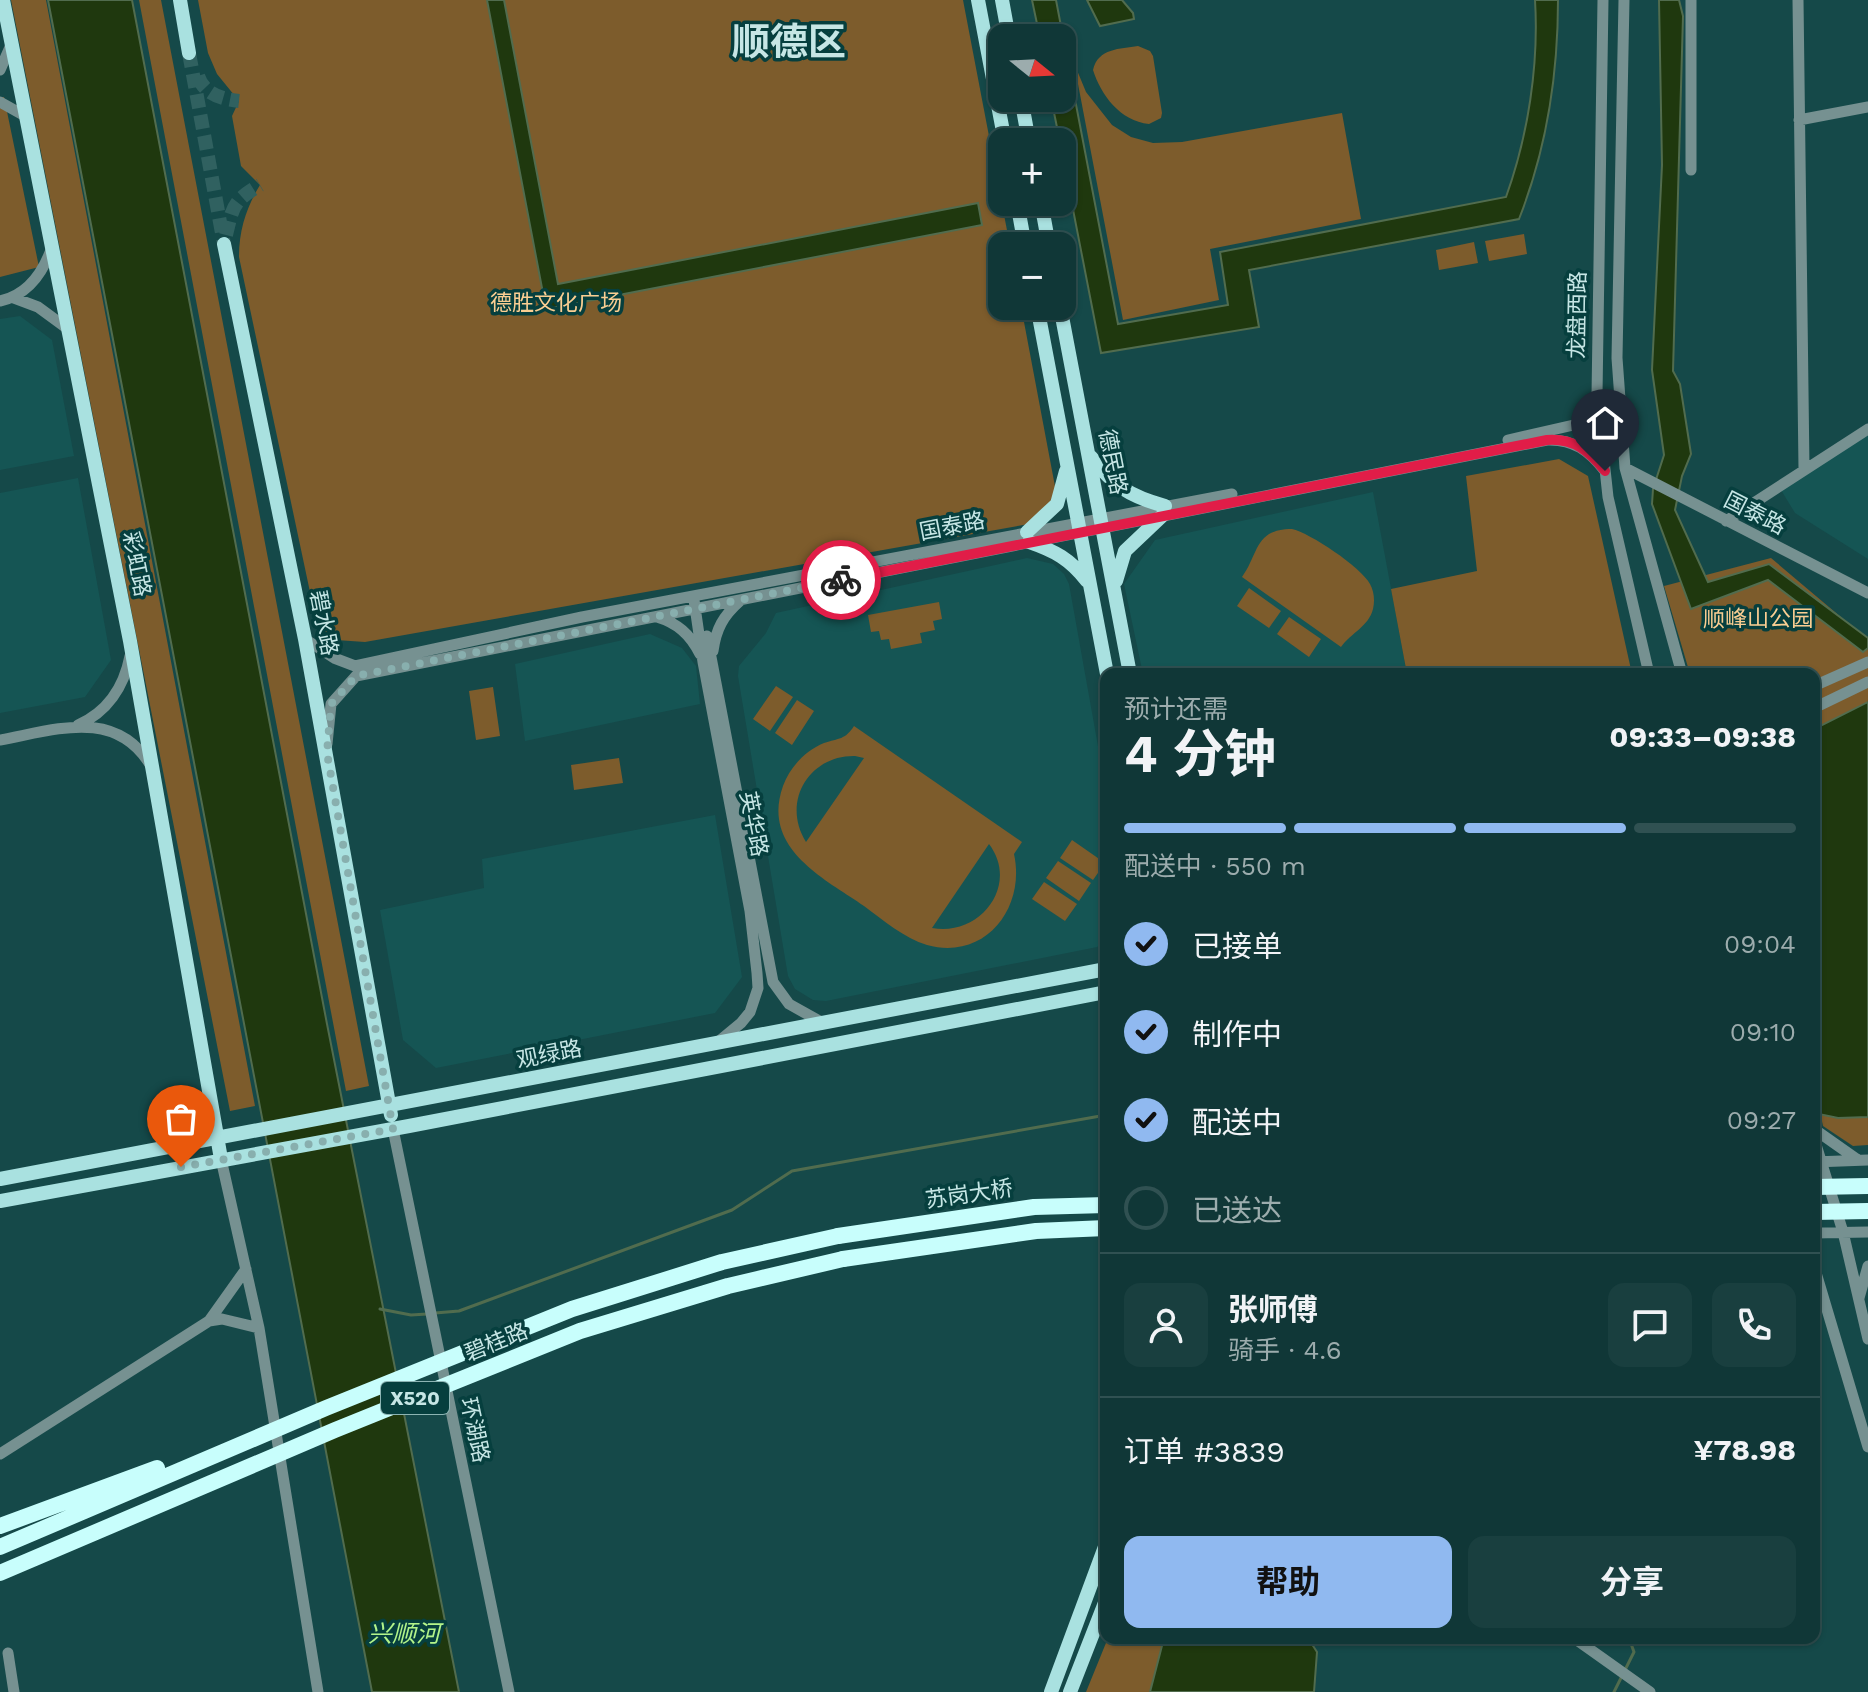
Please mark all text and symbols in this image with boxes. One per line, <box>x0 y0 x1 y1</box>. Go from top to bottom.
district label: 顺德区 <box>732 20 846 64</box>
north arrow <box>988 24 1076 112</box>
map controls <box>988 24 1076 320</box>
button: + <box>988 128 1076 216</box>
button: − <box>988 232 1076 320</box>
street label: 龙盘西路 <box>1564 271 1590 359</box>
park label: 德胜文化广场 <box>490 290 622 315</box>
pin <box>1571 389 1639 471</box>
icon: home <box>1583 401 1627 445</box>
street label: 德民路 <box>1094 427 1132 497</box>
street label: 国泰路 <box>1720 487 1790 539</box>
street label: 国泰路 <box>917 507 987 545</box>
street label: 彩虹路 <box>118 529 156 599</box>
courier <box>801 540 881 620</box>
icon: bike <box>819 558 863 602</box>
street label: 碧水路 <box>305 588 343 658</box>
park label: 顺峰山公园 <box>1703 606 1813 631</box>
text: 预计还需 <box>1124 694 1228 724</box>
text: 09:33–09:38 <box>1609 719 1796 754</box>
text: 4 分钟 <box>1124 724 1276 785</box>
street label: 英华路 <box>735 789 773 859</box>
text: 配送中 · 550 m <box>1124 851 1306 881</box>
icon: check <box>1124 922 1168 966</box>
text: 已接单 <box>1192 929 1282 964</box>
text: 09:04 <box>1724 929 1796 959</box>
icon: check <box>1124 1010 1168 1054</box>
text: 制作中 <box>1192 1017 1282 1052</box>
text: 09:10 <box>1730 1017 1796 1047</box>
street label: 观绿路 <box>514 1035 584 1073</box>
pin <box>147 1085 215 1167</box>
icon: bag <box>159 1097 203 1141</box>
icon: check <box>1124 1098 1168 1142</box>
text: 配送中 <box>1192 1105 1282 1140</box>
text: 09:27 <box>1727 1105 1796 1135</box>
street label: 苏岗大桥 <box>924 1175 1014 1213</box>
text: 已送达 <box>1192 1193 1282 1228</box>
button: person <box>1124 1283 1208 1367</box>
button: chat <box>1608 1283 1692 1367</box>
button: phone <box>1712 1283 1796 1367</box>
text: 张师傅 <box>1228 1292 1318 1327</box>
street label: 碧桂路 <box>461 1318 531 1366</box>
text: 骑手 · 4.6 <box>1228 1335 1342 1365</box>
road number: X520 <box>381 1382 449 1414</box>
street label: 环湖路 <box>456 1395 494 1465</box>
text: ¥78.98 <box>1694 1432 1796 1467</box>
text: 订单 #3839 <box>1124 1434 1285 1469</box>
button: 帮助 <box>1124 1536 1452 1628</box>
button: 分享 <box>1468 1536 1796 1628</box>
water label: 兴顺河 <box>368 1620 444 1648</box>

